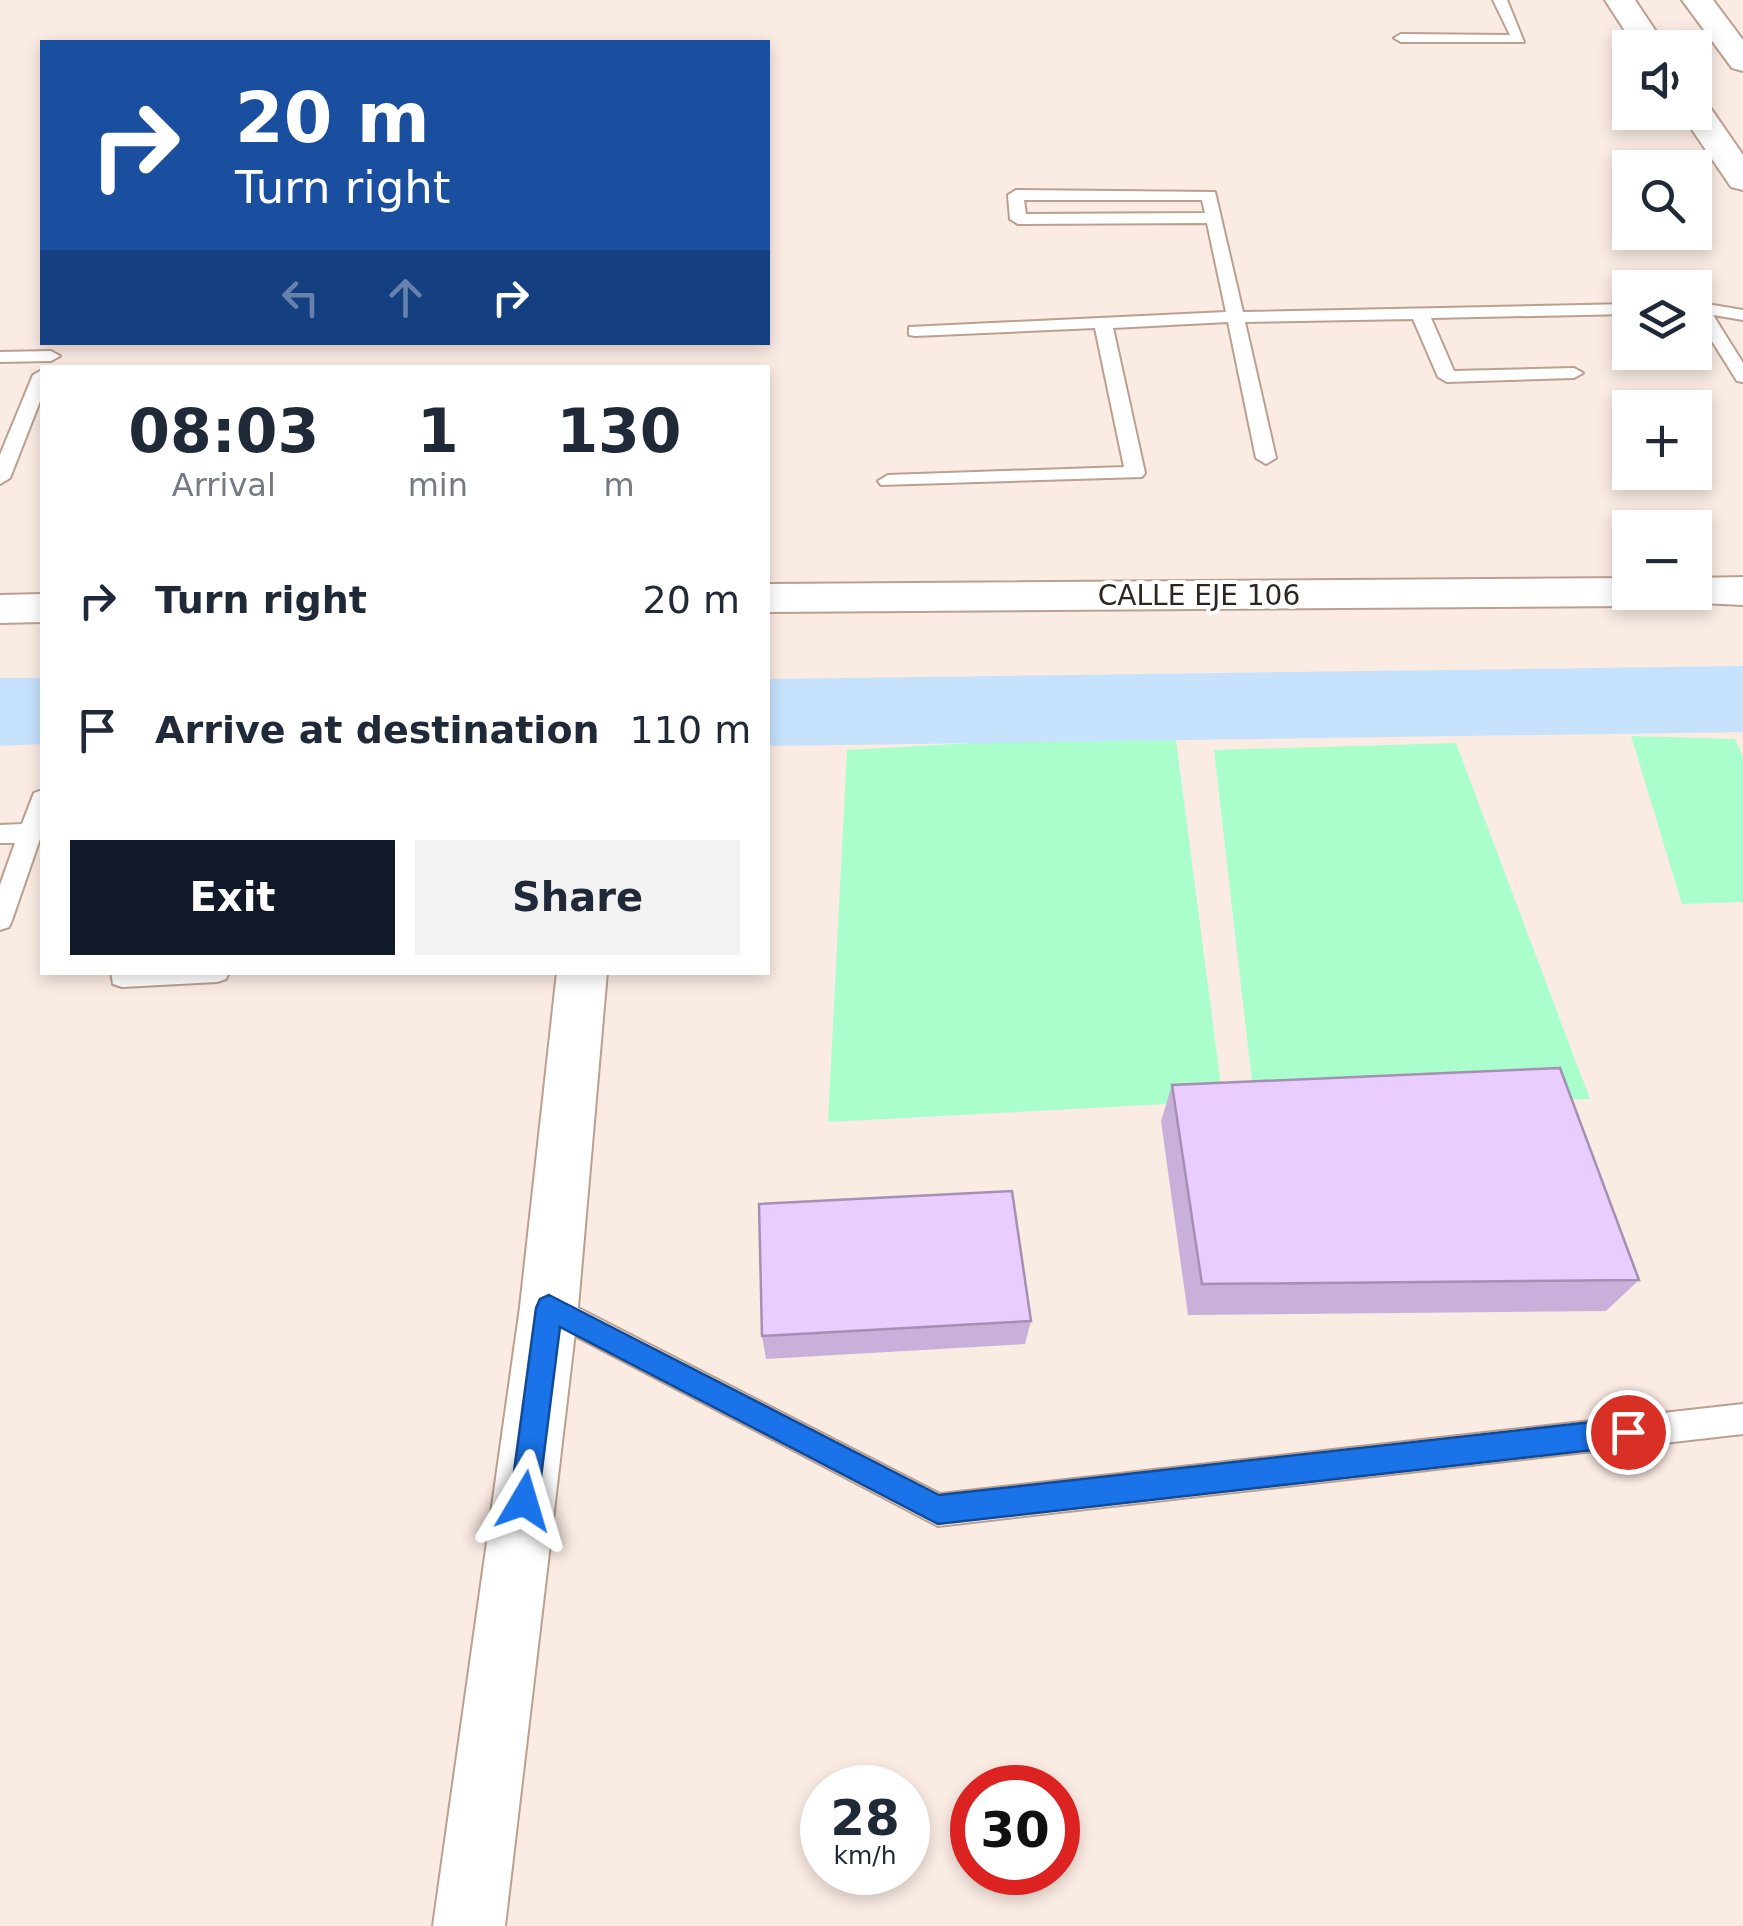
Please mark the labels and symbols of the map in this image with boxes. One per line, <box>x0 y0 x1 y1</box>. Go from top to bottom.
street label: CALLE EJE 106 <box>1098 579 1300 612</box>
pin <box>1586 1390 1671 1475</box>
position arrow <box>472 1449 576 1553</box>
speed limit sign: 30 <box>950 1765 1080 1895</box>

